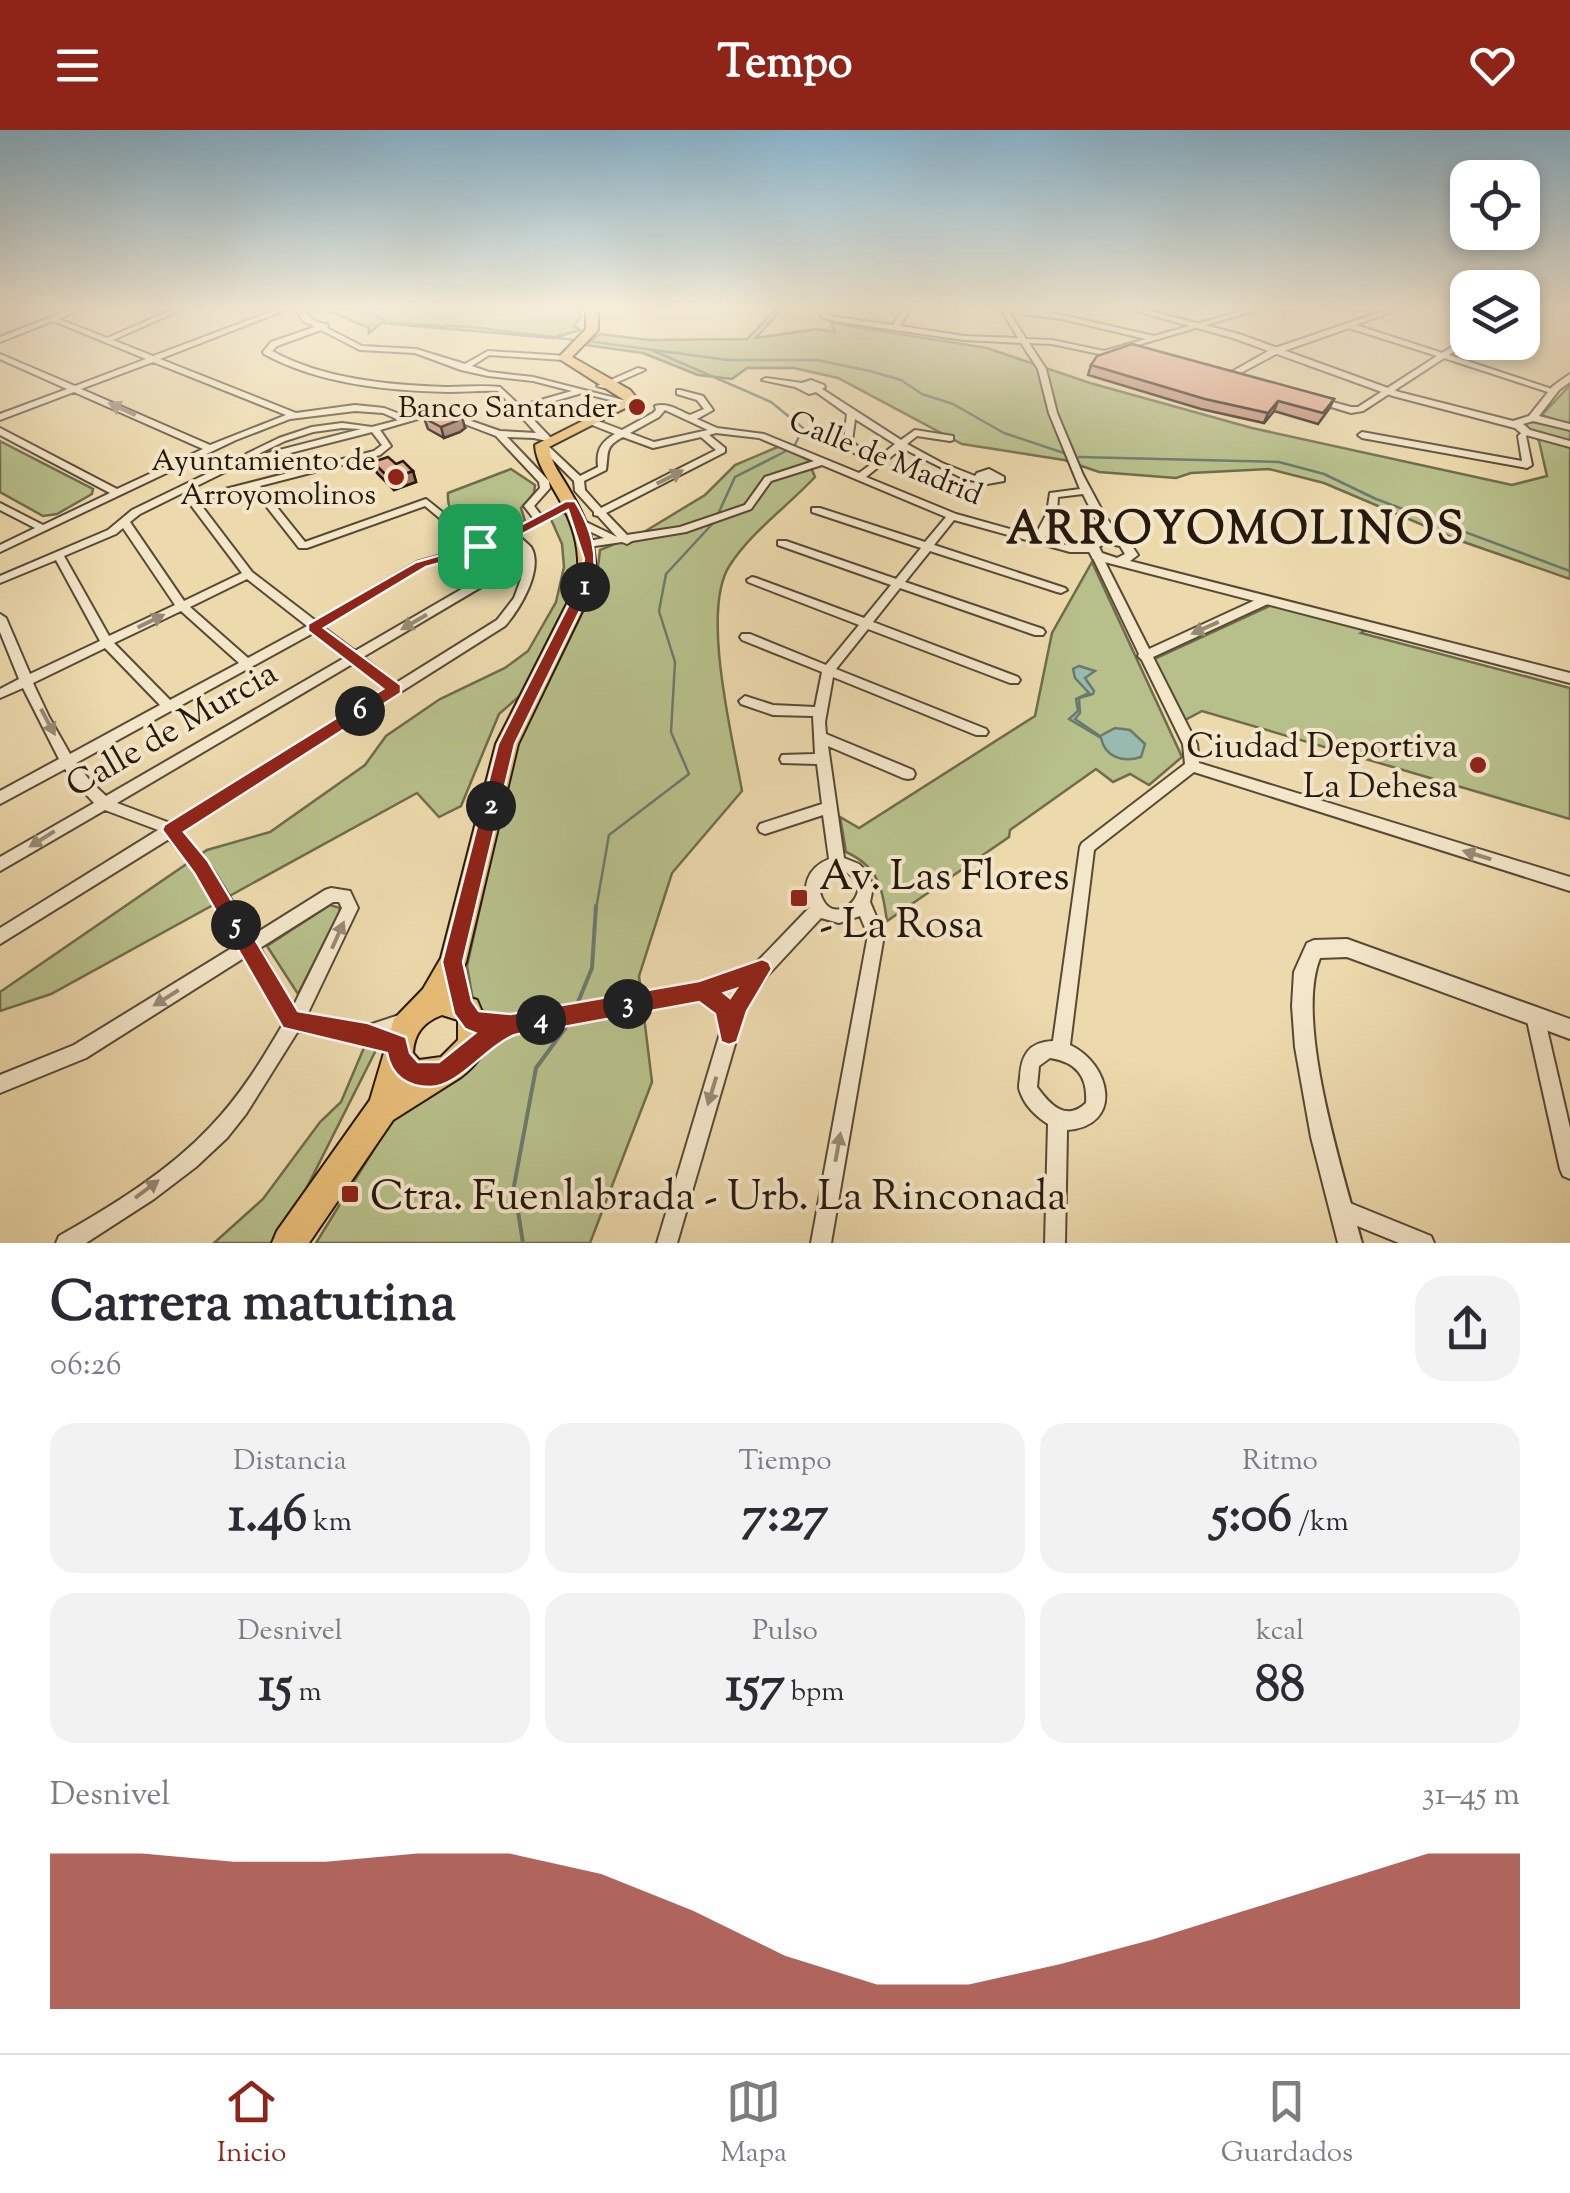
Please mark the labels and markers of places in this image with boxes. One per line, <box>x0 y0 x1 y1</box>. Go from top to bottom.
place label: Banco Santander <box>398 388 617 431</box>
marker: Banco Santander <box>626 396 648 418</box>
place label: Ayuntamiento de Arroyomolinos <box>151 441 376 518</box>
marker: Ayuntamiento de Arroyomolinos <box>385 466 407 488</box>
pin <box>438 504 523 589</box>
pin: 1 <box>560 562 610 612</box>
pin: 6 <box>335 686 385 736</box>
place label: Ciudad Deportiva La Dehesa <box>1186 723 1458 814</box>
marker: Ciudad Deportiva La Dehesa <box>1467 754 1489 776</box>
pin: 2 <box>466 781 516 831</box>
place label: Av. Las Flores - La Rosa <box>819 849 1070 957</box>
marker: Av. Las Flores - La Rosa <box>788 887 810 909</box>
pin: 5 <box>211 900 261 950</box>
pin: 3 <box>603 979 653 1029</box>
pin: 4 <box>516 995 566 1045</box>
place label: Ctra. Fuenlabrada - Urb. La Rinconada <box>370 1169 1067 1229</box>
marker: Ctra. Fuenlabrada - Urb. La Rinconada <box>339 1183 361 1205</box>

